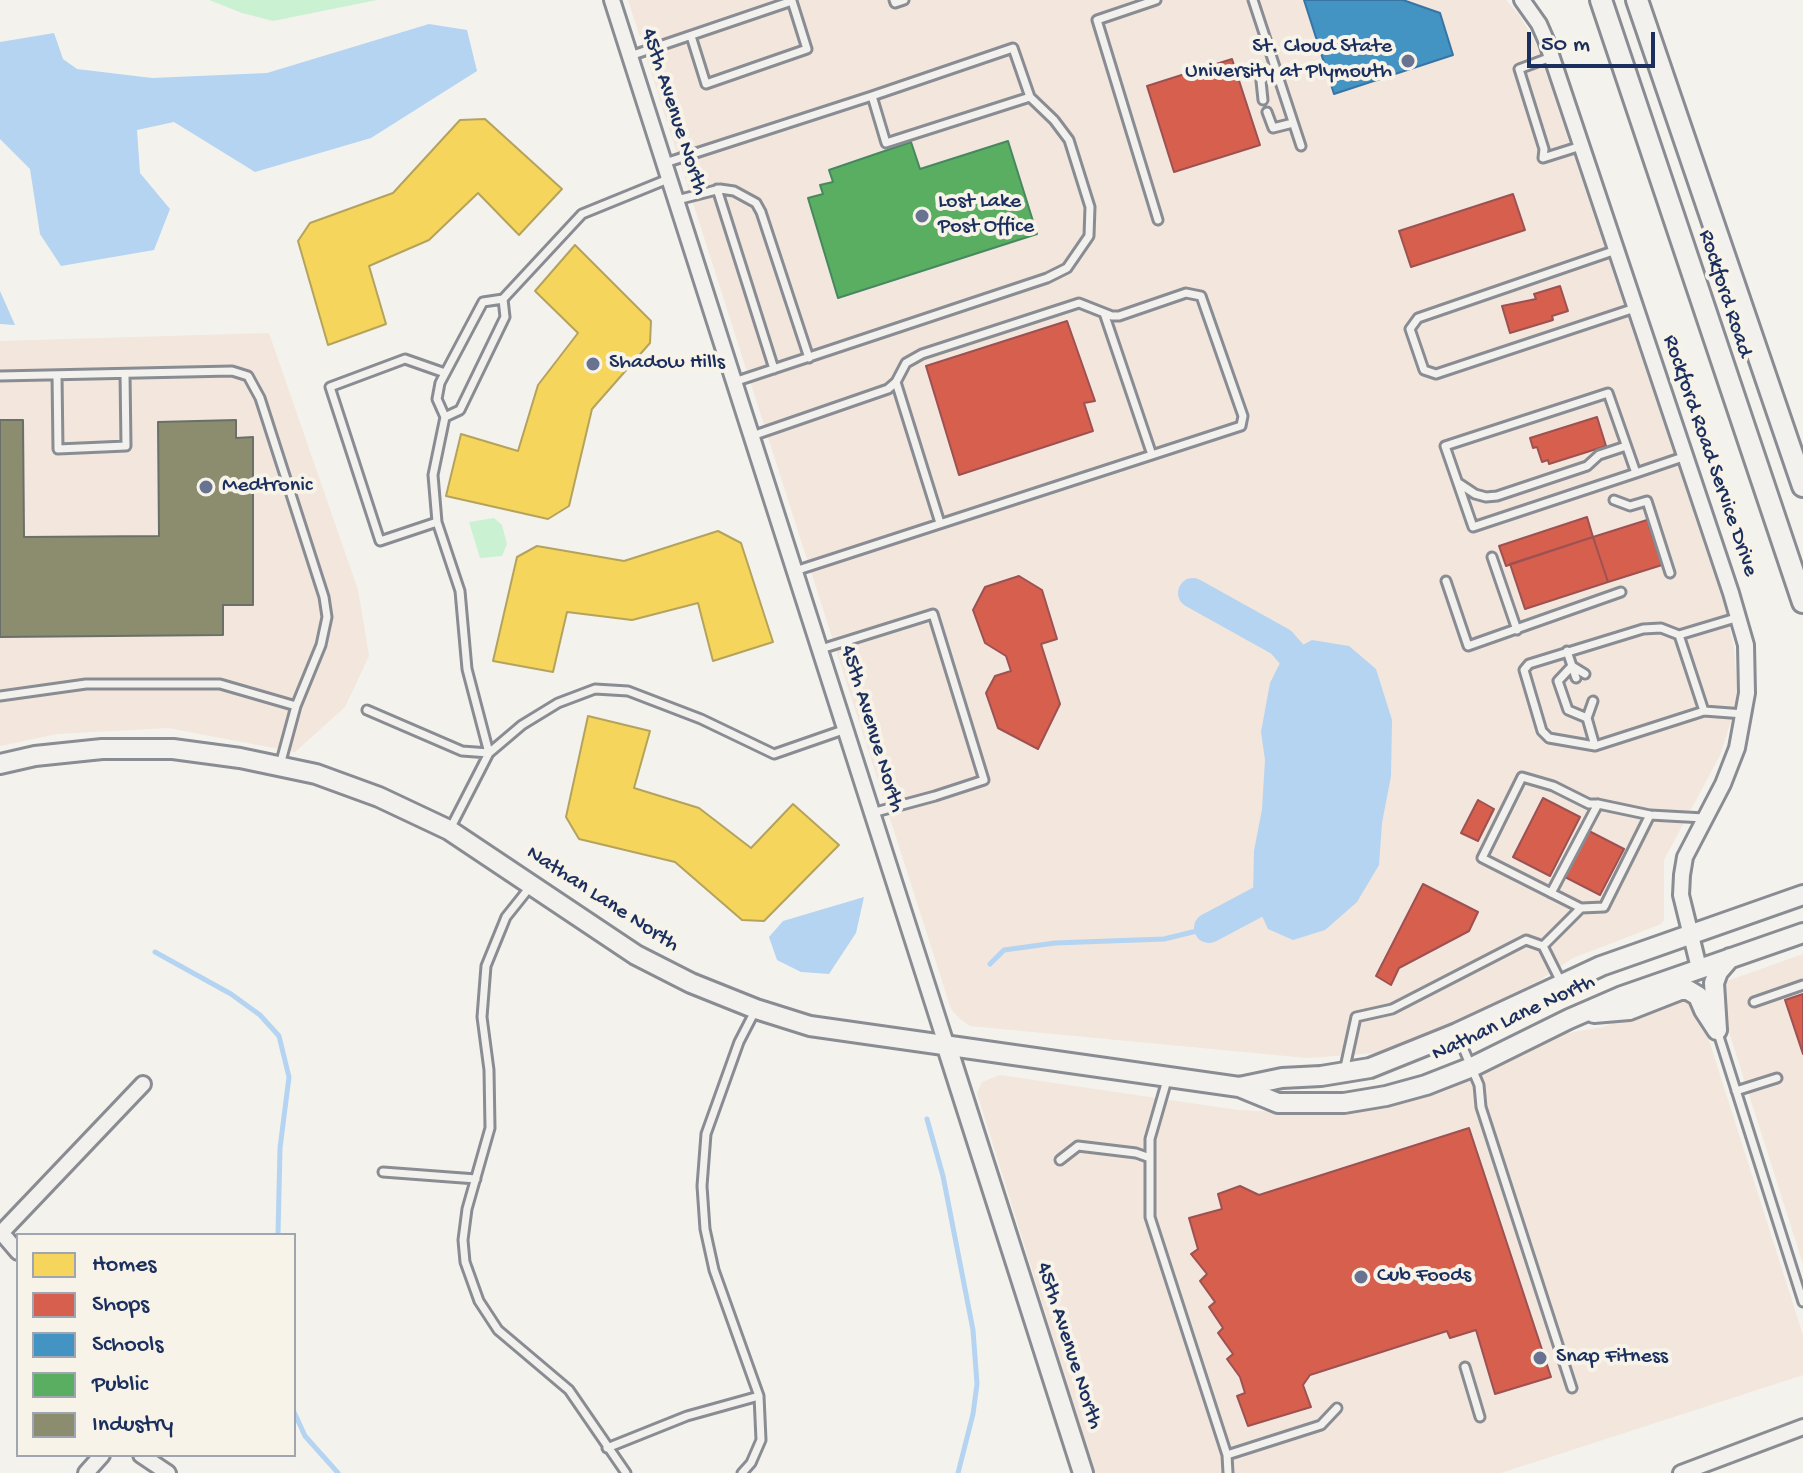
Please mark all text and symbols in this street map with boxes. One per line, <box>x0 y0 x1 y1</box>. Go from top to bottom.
scale bar <box>1531 16 1659 66</box>
street label: 45th Avenue North <box>634 25 712 199</box>
text: 50 m <box>1541 31 1590 60</box>
place label: St. Cloud State University at Plymouth <box>1185 35 1392 86</box>
marker: St. Cloud State University at Plymouth <box>1399 52 1417 70</box>
place label: Lost Lake Post Office <box>938 190 1034 242</box>
marker: Lost Lake Post Office <box>913 207 931 225</box>
street label: Rockford Road <box>1691 227 1757 361</box>
street label: Rockford Road Service Drive <box>1655 332 1763 580</box>
place label: Shadow Hills <box>609 351 725 377</box>
marker: Shadow Hills <box>584 355 602 373</box>
place label: Medtronic <box>222 474 312 500</box>
marker: Medtronic <box>197 478 215 496</box>
street label: 45th Avenue North <box>833 642 909 816</box>
street label: Nathan Lane North <box>521 841 683 959</box>
street label: Nathan Lane North <box>1428 970 1600 1068</box>
legend <box>16 1233 296 1457</box>
text: Homes <box>92 1251 156 1280</box>
street label: 45th Avenue North <box>1029 1259 1107 1433</box>
place label: Cub Foods <box>1377 1264 1471 1290</box>
marker: Cub Foods <box>1352 1268 1370 1286</box>
text: Shops <box>92 1291 149 1320</box>
text: Schools <box>92 1331 163 1360</box>
place label: Snap Fitness <box>1556 1345 1668 1371</box>
marker: Snap Fitness <box>1531 1349 1549 1367</box>
text: Public <box>92 1371 148 1400</box>
text: Industry <box>92 1411 173 1440</box>

